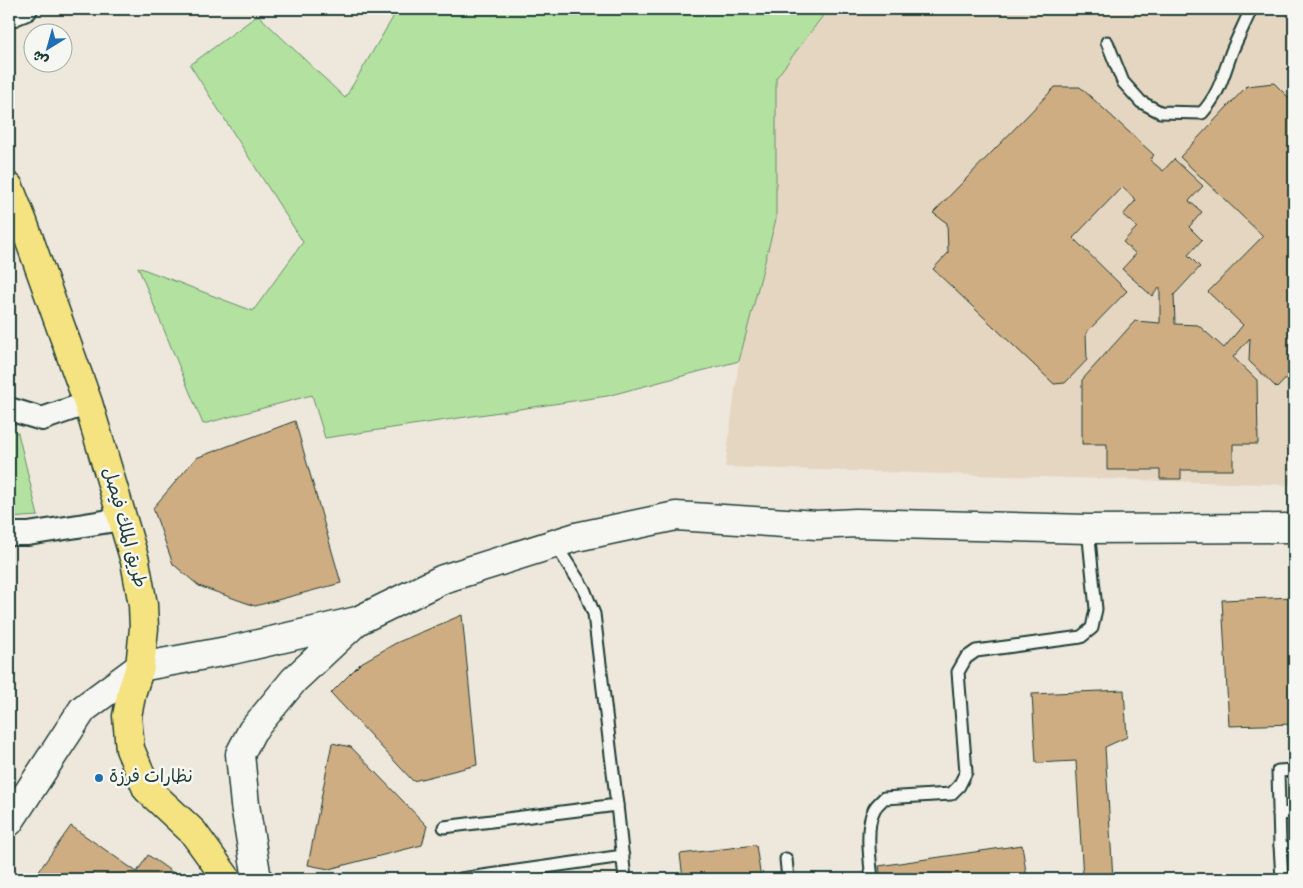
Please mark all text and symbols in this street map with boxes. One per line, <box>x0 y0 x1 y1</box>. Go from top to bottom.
north arrow <box>22 22 72 72</box>
text: ش <box>29 44 54 69</box>
street label: طريق الملك فيصل <box>95 465 151 591</box>
place label: نظارات فرزة <box>109 766 193 791</box>
marker: نظارات فرزة <box>93 772 105 784</box>

